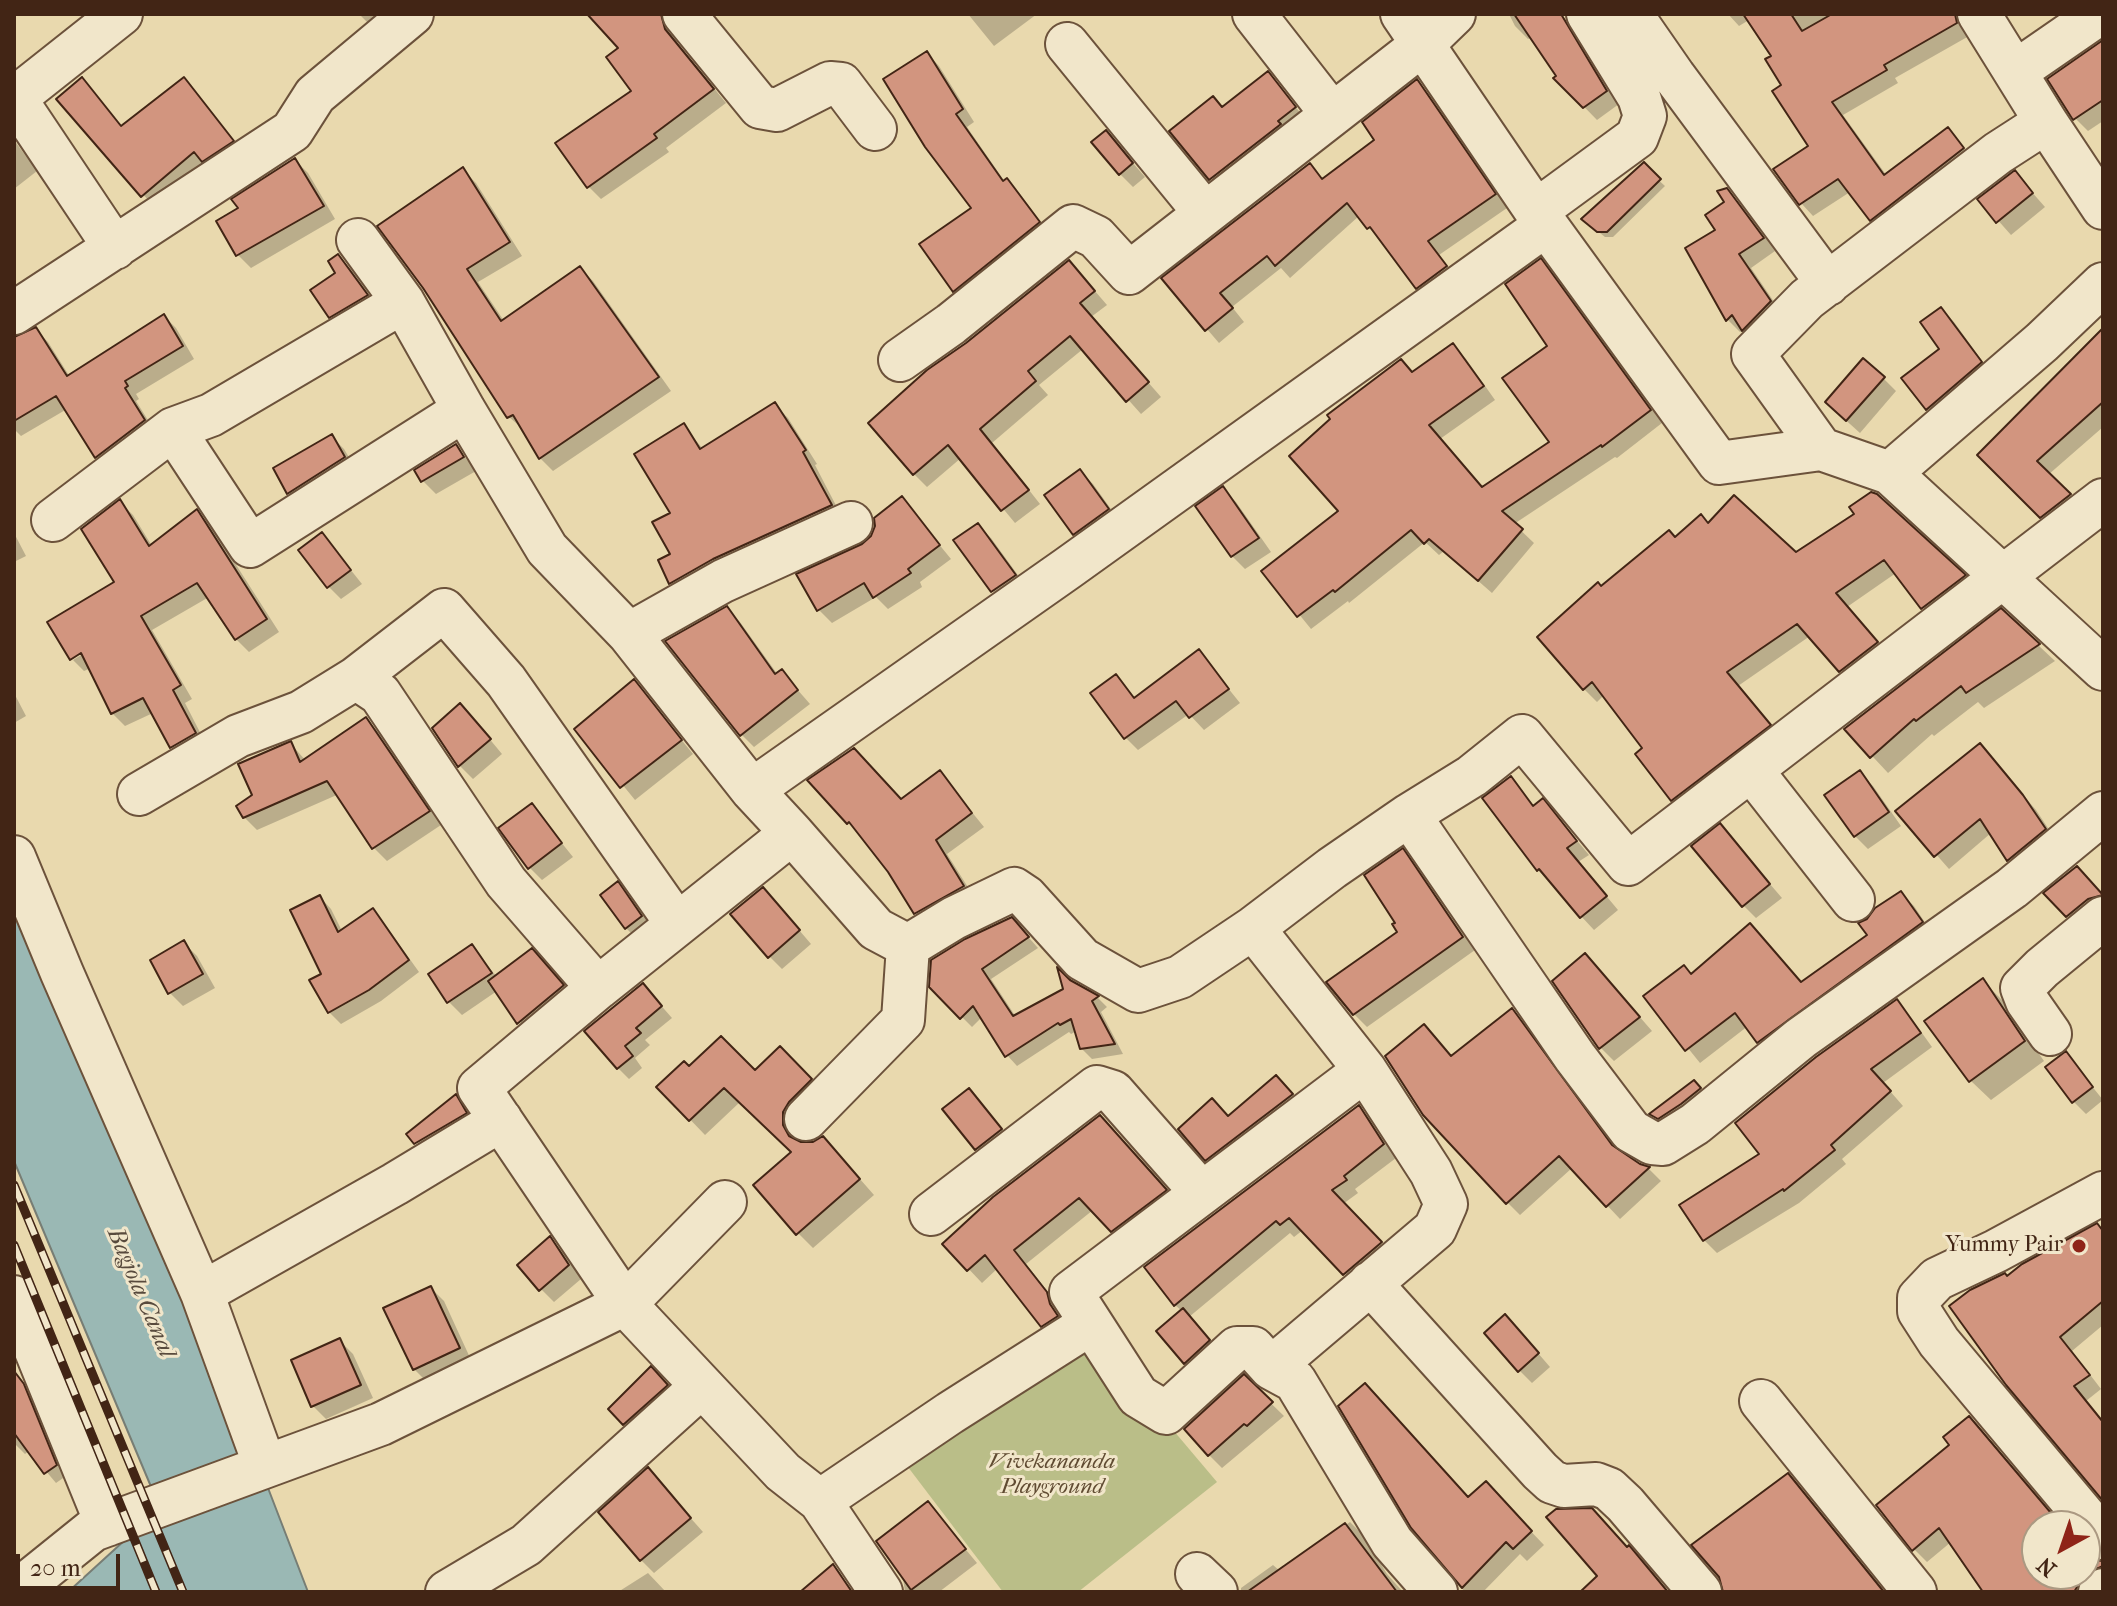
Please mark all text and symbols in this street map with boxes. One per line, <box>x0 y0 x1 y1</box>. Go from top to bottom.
water label: Bagjola Canal <box>100 1224 180 1362</box>
place label: Yummy Pair <box>1946 1233 2063 1259</box>
marker: Yummy Pair <box>2070 1237 2088 1255</box>
park label: Vivekananda Playground <box>989 1450 1115 1502</box>
north arrow <box>2021 1510 2101 1590</box>
scale bar <box>20 1538 124 1588</box>
text: N <box>2032 1552 2062 1582</box>
text: 20 m <box>30 1554 81 1582</box>

